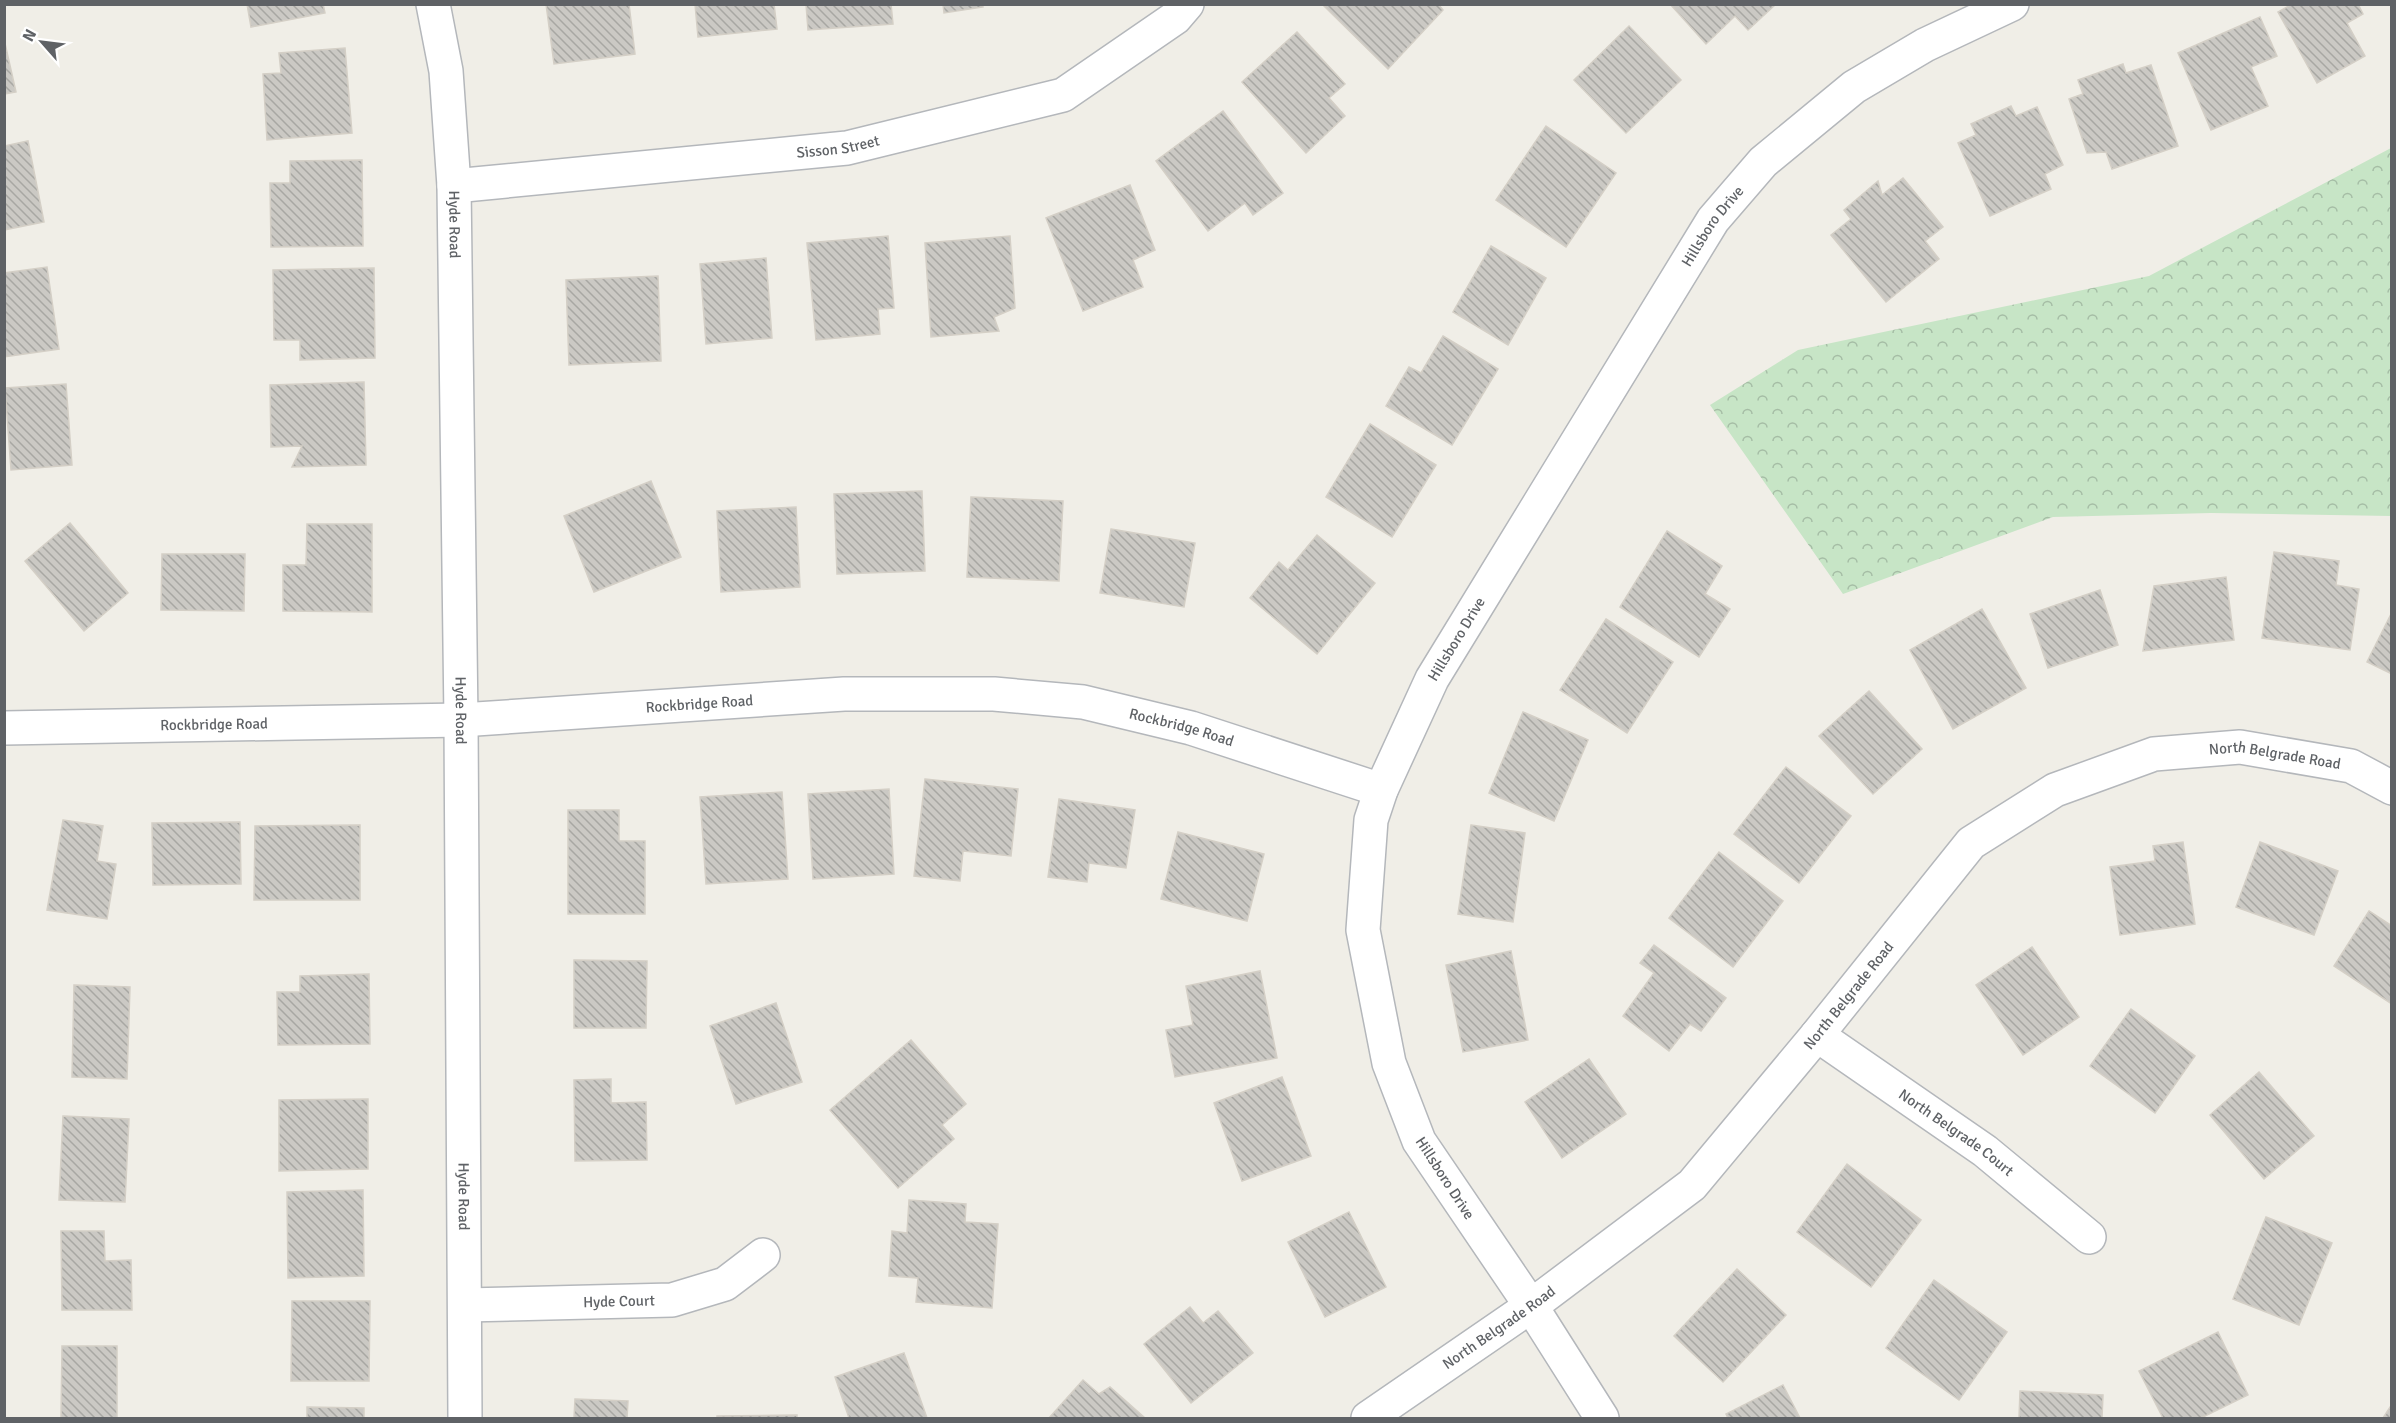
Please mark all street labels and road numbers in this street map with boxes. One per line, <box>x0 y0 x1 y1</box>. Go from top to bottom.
street label: Sisson Street <box>796 131 881 162</box>
street label: Hillsboro Drive <box>1678 182 1747 270</box>
street label: Hyde Road <box>445 190 464 259</box>
street label: Hillsboro Drive <box>1424 594 1489 684</box>
street label: Hyde Road <box>451 676 470 744</box>
street label: Rockbridge Road <box>645 691 754 716</box>
street label: Rockbridge Road <box>1127 704 1236 750</box>
street label: Rockbridge Road <box>160 714 268 734</box>
street label: North Belgrade Road <box>2208 738 2342 773</box>
street label: North Belgrade Road <box>1800 938 1897 1053</box>
street label: North Belgrade Court <box>1895 1085 2017 1180</box>
street label: Hillsboro Drive <box>1412 1133 1478 1223</box>
street label: Hyde Road <box>455 1162 473 1230</box>
street label: North Belgrade Road <box>1439 1282 1559 1373</box>
street label: Hyde Court <box>583 1291 655 1311</box>

